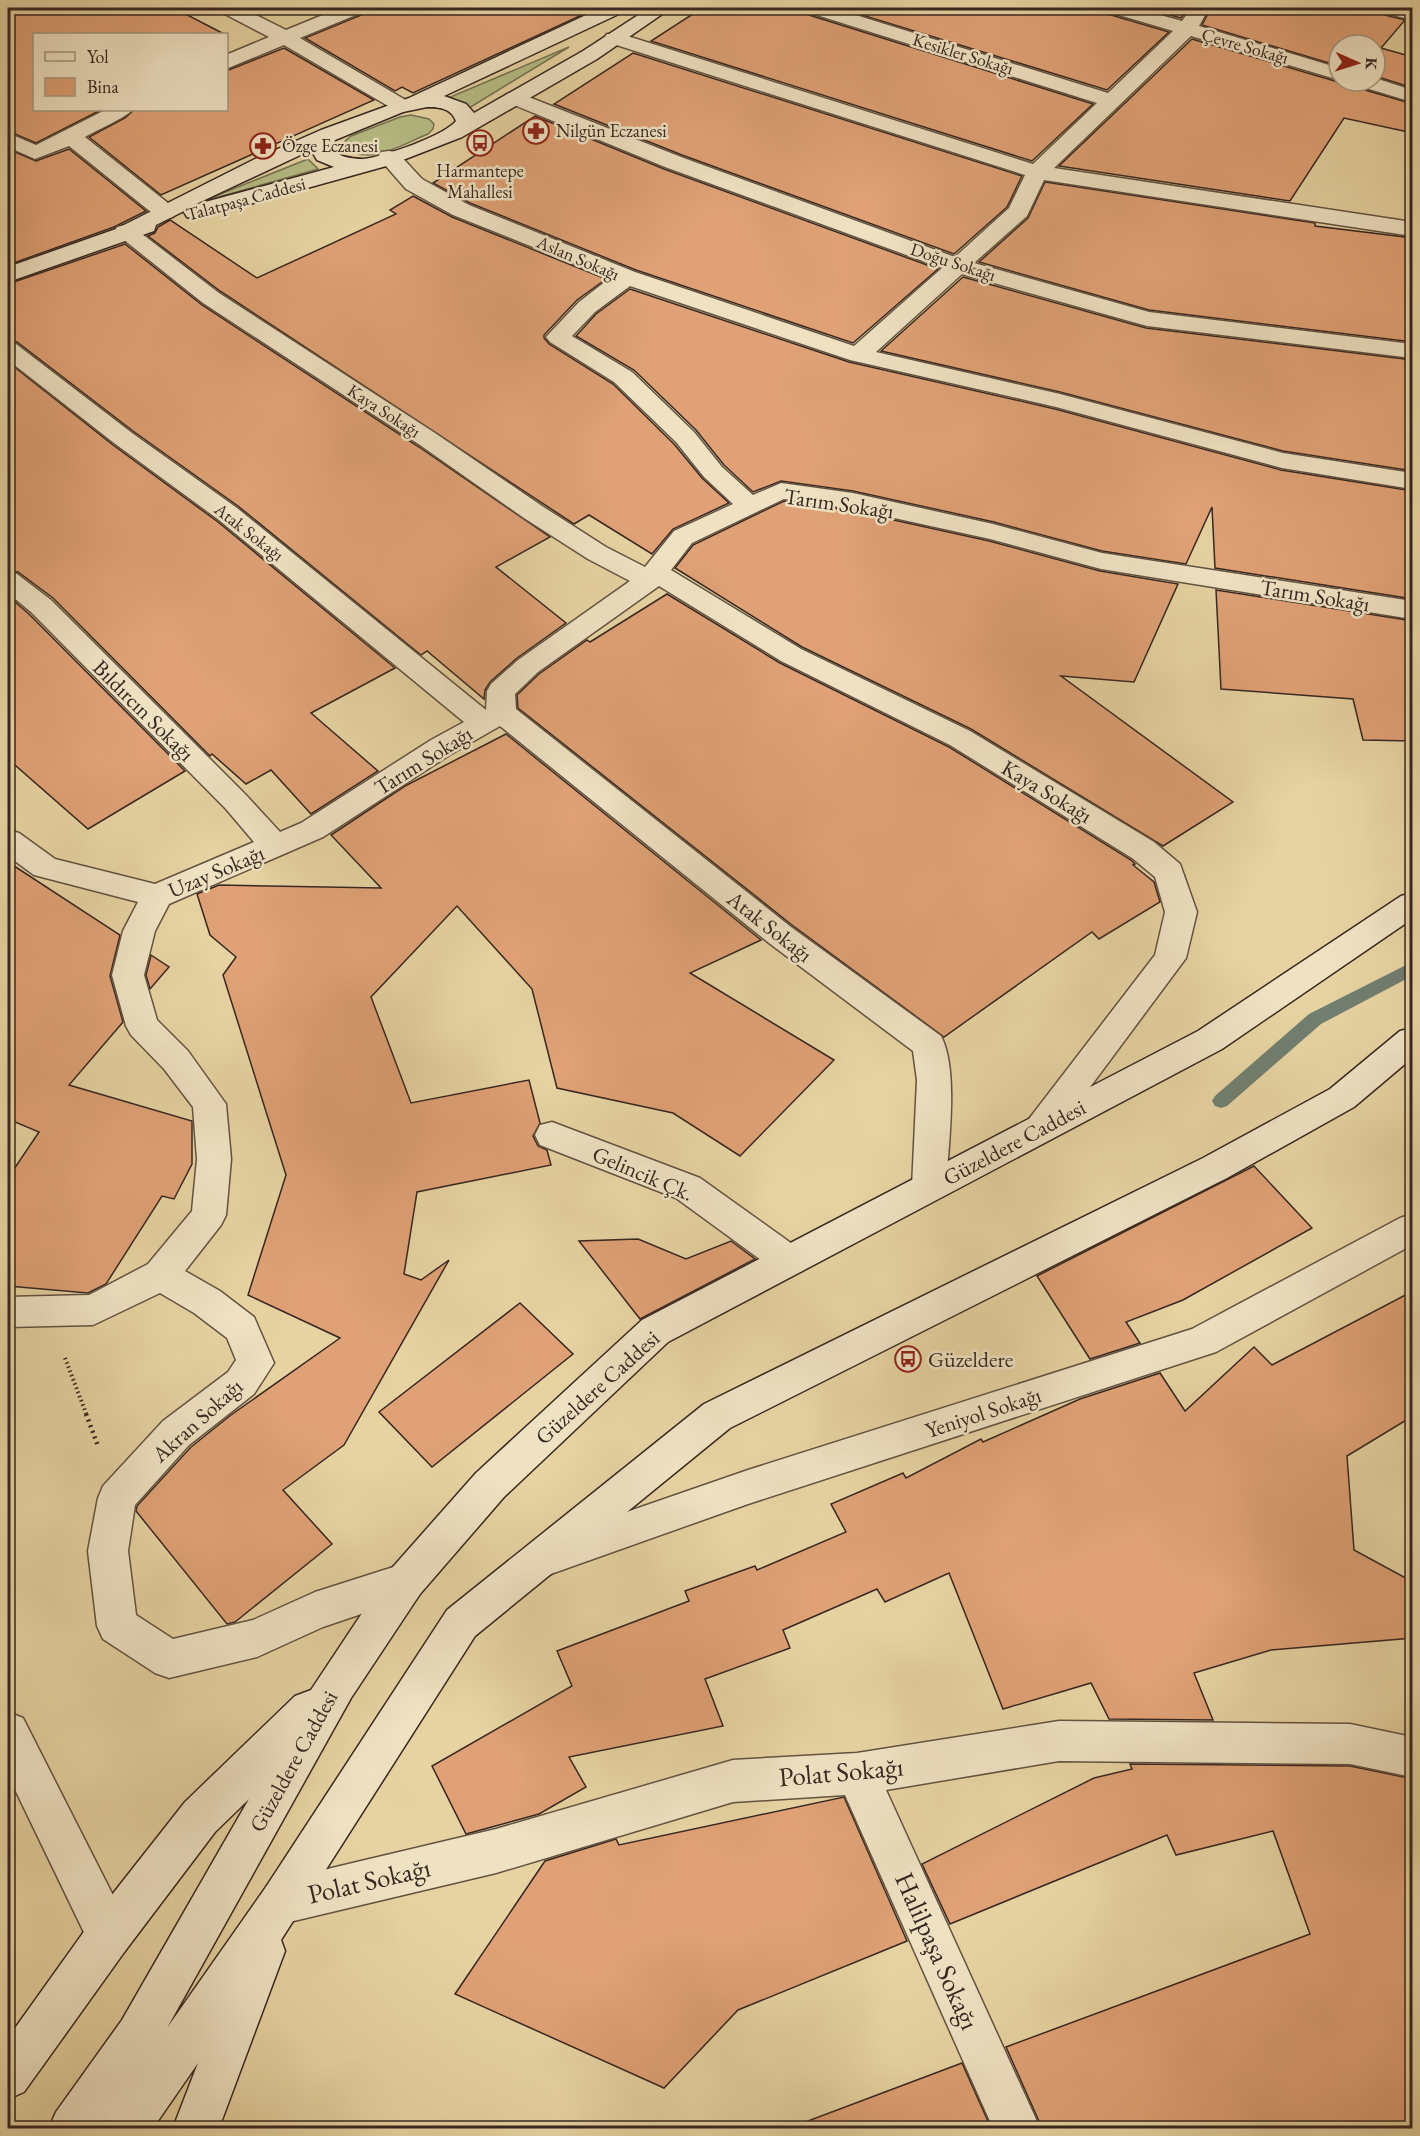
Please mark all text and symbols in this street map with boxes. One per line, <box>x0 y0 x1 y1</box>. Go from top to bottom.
street label: Çevre Sokağı <box>1199 22 1292 69</box>
street label: Kesikler Sokağı <box>910 27 1017 80</box>
legend <box>33 33 228 111</box>
north arrow <box>1327 33 1387 93</box>
text: Yol <box>87 45 109 68</box>
text: K <box>1361 57 1382 71</box>
text: Bina <box>87 75 119 98</box>
pharmacy icon: Nilgün Eczanesi <box>521 116 551 146</box>
place label: Nilgün Eczanesi <box>556 119 667 142</box>
bus stop icon: Harmantepe Mahallesi <box>465 128 495 158</box>
pharmacy icon: Özge Eczanesi <box>248 131 278 161</box>
place label: Özge Eczanesi <box>282 134 379 157</box>
place label: Harmantepe Mahallesi <box>436 159 524 203</box>
street label: Talatpaşa Caddesi <box>184 171 309 226</box>
street label: Aslan Sokağı <box>532 229 624 285</box>
street label: Doğu Sokağı <box>908 237 999 286</box>
street label: Kaya Sokağı <box>343 378 426 443</box>
street label: Tarım Sokağı <box>782 481 896 526</box>
street label: Atak Sokağı <box>209 497 289 566</box>
street label: Tarım Sokağı <box>1258 573 1372 618</box>
street label: Bıldırcın Sokağı <box>87 653 201 767</box>
street label: Tarım Sokağı <box>369 719 478 802</box>
street label: Kaya Sokağı <box>996 753 1097 830</box>
street label: Uzay Sokağı <box>164 838 269 905</box>
street label: Atak Sokağı <box>720 883 818 969</box>
street label: Güzeldere Caddesi <box>938 1093 1091 1192</box>
street label: Gelincik Çk. <box>588 1139 698 1208</box>
street label: Güzeldere Caddesi <box>529 1324 666 1451</box>
bus stop icon: Güzeldere <box>893 1344 923 1374</box>
place label: Güzeldere <box>928 1345 1014 1374</box>
street label: Akran Sokağı <box>145 1372 249 1469</box>
street label: Yeniyol Sokağı <box>921 1380 1045 1445</box>
street label: Güzeldere Caddesi <box>243 1685 344 1837</box>
street label: Polat Sokağı <box>777 1749 905 1794</box>
street label: Polat Sokağı <box>304 1849 434 1912</box>
street label: Halilpaşa Sokağı <box>887 1867 988 2035</box>

